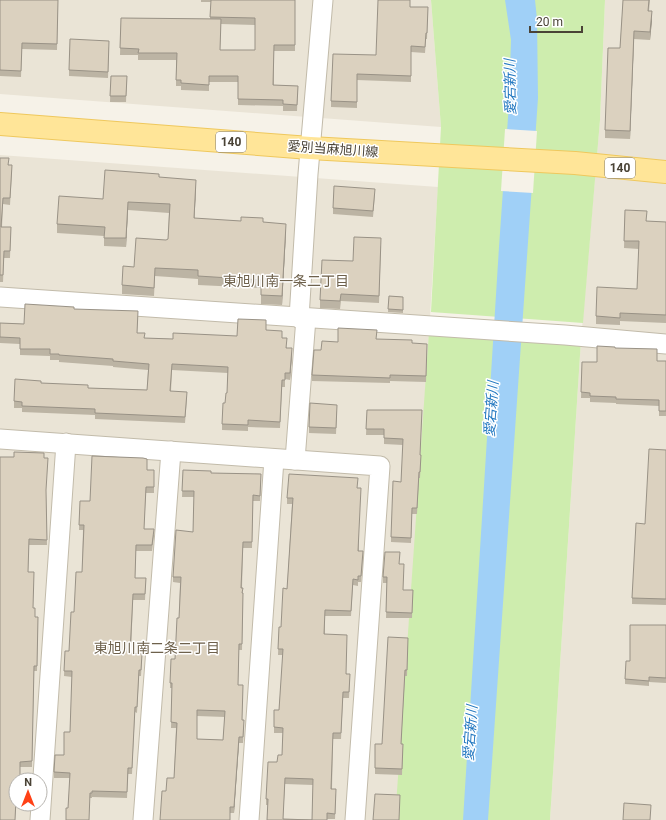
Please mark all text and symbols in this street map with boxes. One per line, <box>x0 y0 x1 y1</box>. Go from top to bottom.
scale bar <box>530 8 582 34</box>
text: 20 m <box>536 15 563 29</box>
water label: 愛宕新川 <box>501 57 518 115</box>
road number: 140 <box>216 132 246 152</box>
street label: 愛別当麻旭川線 <box>287 138 379 160</box>
road number: 140 <box>605 158 635 178</box>
district label: 東旭川南一条二丁目 <box>223 273 349 289</box>
water label: 愛宕新川 <box>481 379 501 437</box>
district label: 東旭川南二条二丁目 <box>94 640 220 656</box>
water label: 愛宕新川 <box>460 703 480 761</box>
north arrow <box>8 772 48 812</box>
text: N <box>24 776 32 789</box>

